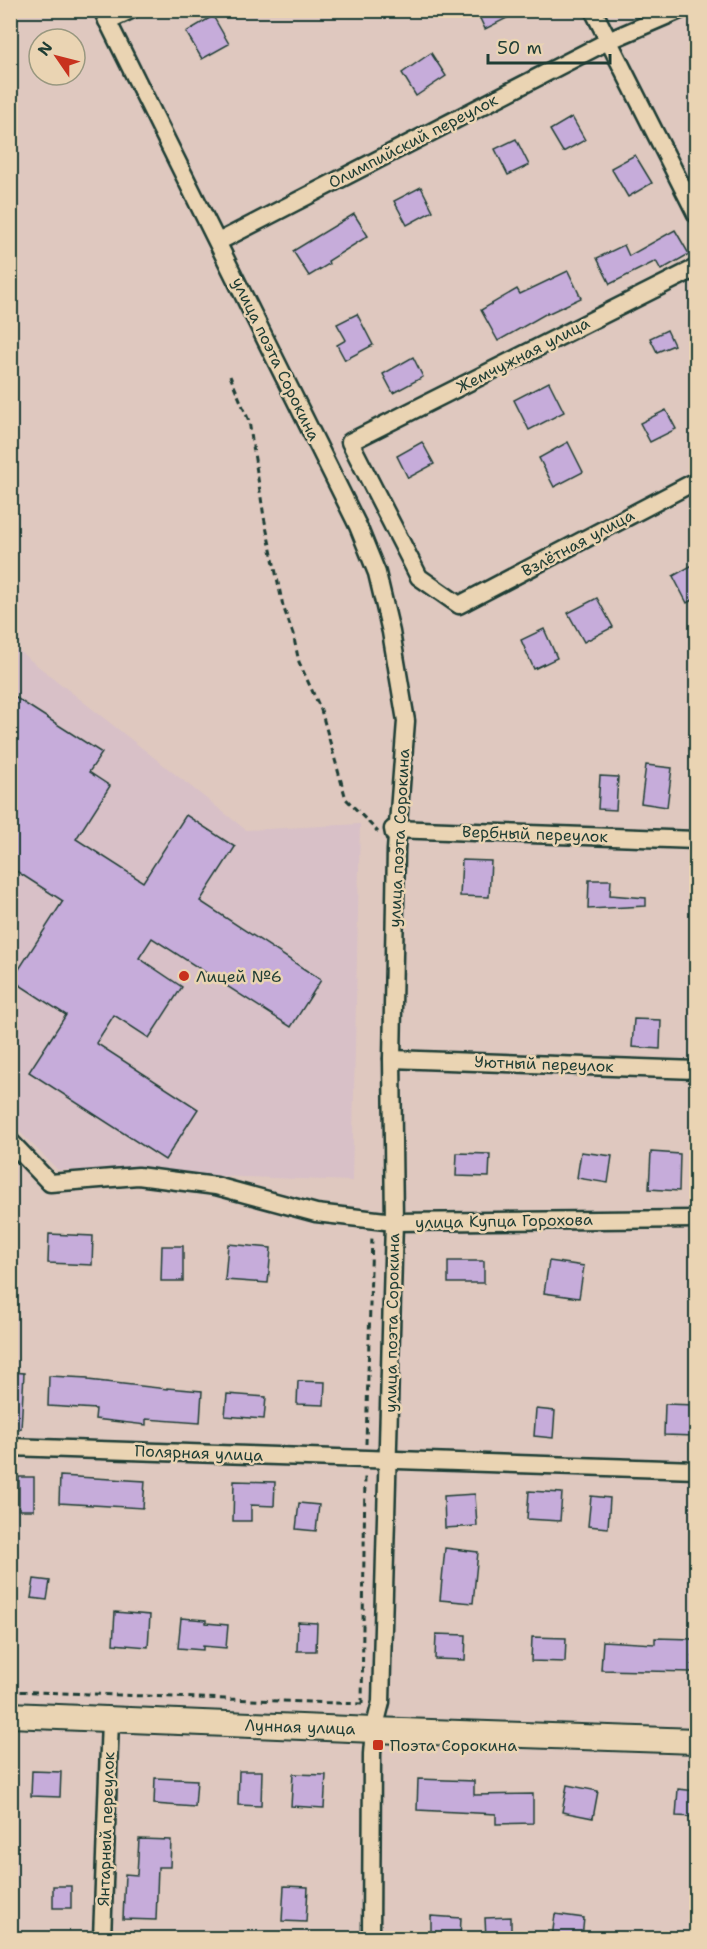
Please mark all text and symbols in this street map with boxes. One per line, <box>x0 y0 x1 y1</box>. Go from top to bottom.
north arrow <box>27 27 87 87</box>
scale bar <box>488 27 610 65</box>
text: 50 m <box>497 36 542 60</box>
text: N <box>33 37 57 60</box>
street label: Олимпийский переулок <box>325 89 502 193</box>
street label: улица поэта Сорокина <box>227 274 325 444</box>
street label: Жемчужная улица <box>453 312 593 398</box>
street label: Взлётная улица <box>518 504 638 582</box>
street label: улица поэта Сорокина <box>384 748 414 928</box>
street label: Вербный переулок <box>462 821 609 847</box>
place label: Лицей №6 <box>196 966 282 987</box>
marker: Лицей №6 <box>177 969 191 983</box>
street label: Уютный переулок <box>474 1051 615 1077</box>
street label: улица Купца Горохова <box>415 1209 593 1233</box>
street label: улица поэта Сорокина <box>380 1233 404 1413</box>
street label: Полярная улица <box>134 1440 264 1466</box>
street label: Лунная улица <box>244 1715 356 1739</box>
place label: Поэта Сорокина <box>390 1735 517 1756</box>
marker: Поэта Сорокина <box>371 1738 385 1752</box>
street label: Янтарный переулок <box>93 1751 119 1907</box>

